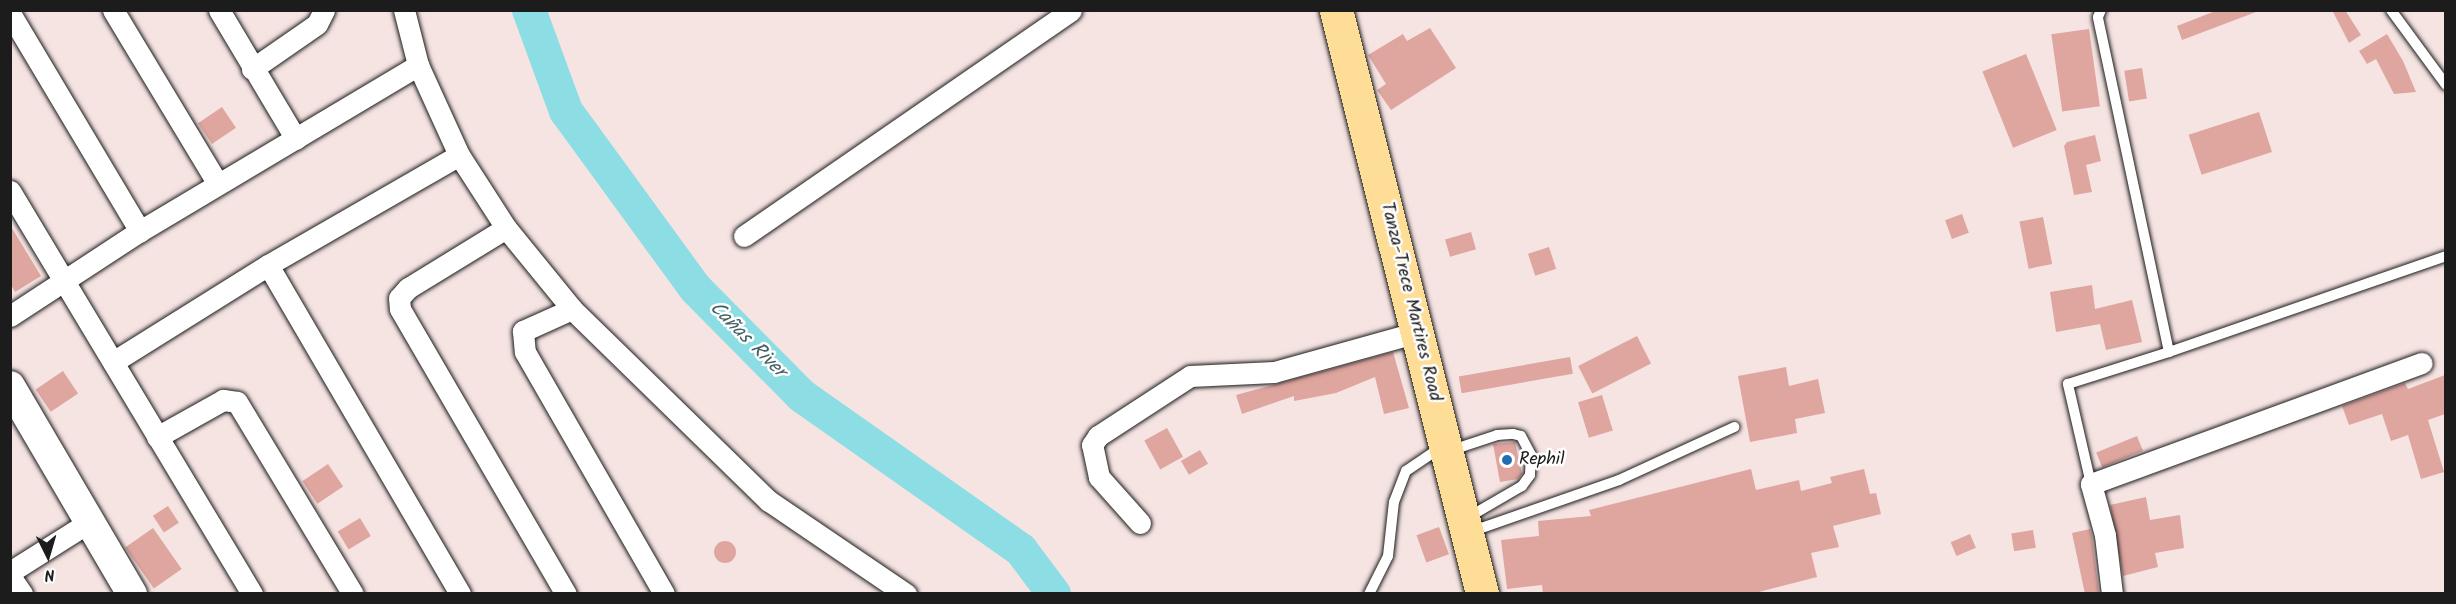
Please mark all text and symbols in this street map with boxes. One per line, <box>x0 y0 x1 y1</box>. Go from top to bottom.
street label: Tanza-Trece Martires Road <box>1375 200 1445 404</box>
water label: Cañas River <box>704 297 790 383</box>
place label: Rephil <box>1519 449 1565 471</box>
marker: Rephil <box>1500 453 1514 467</box>
north arrow <box>18 526 78 586</box>
text: N <box>43 562 56 587</box>

